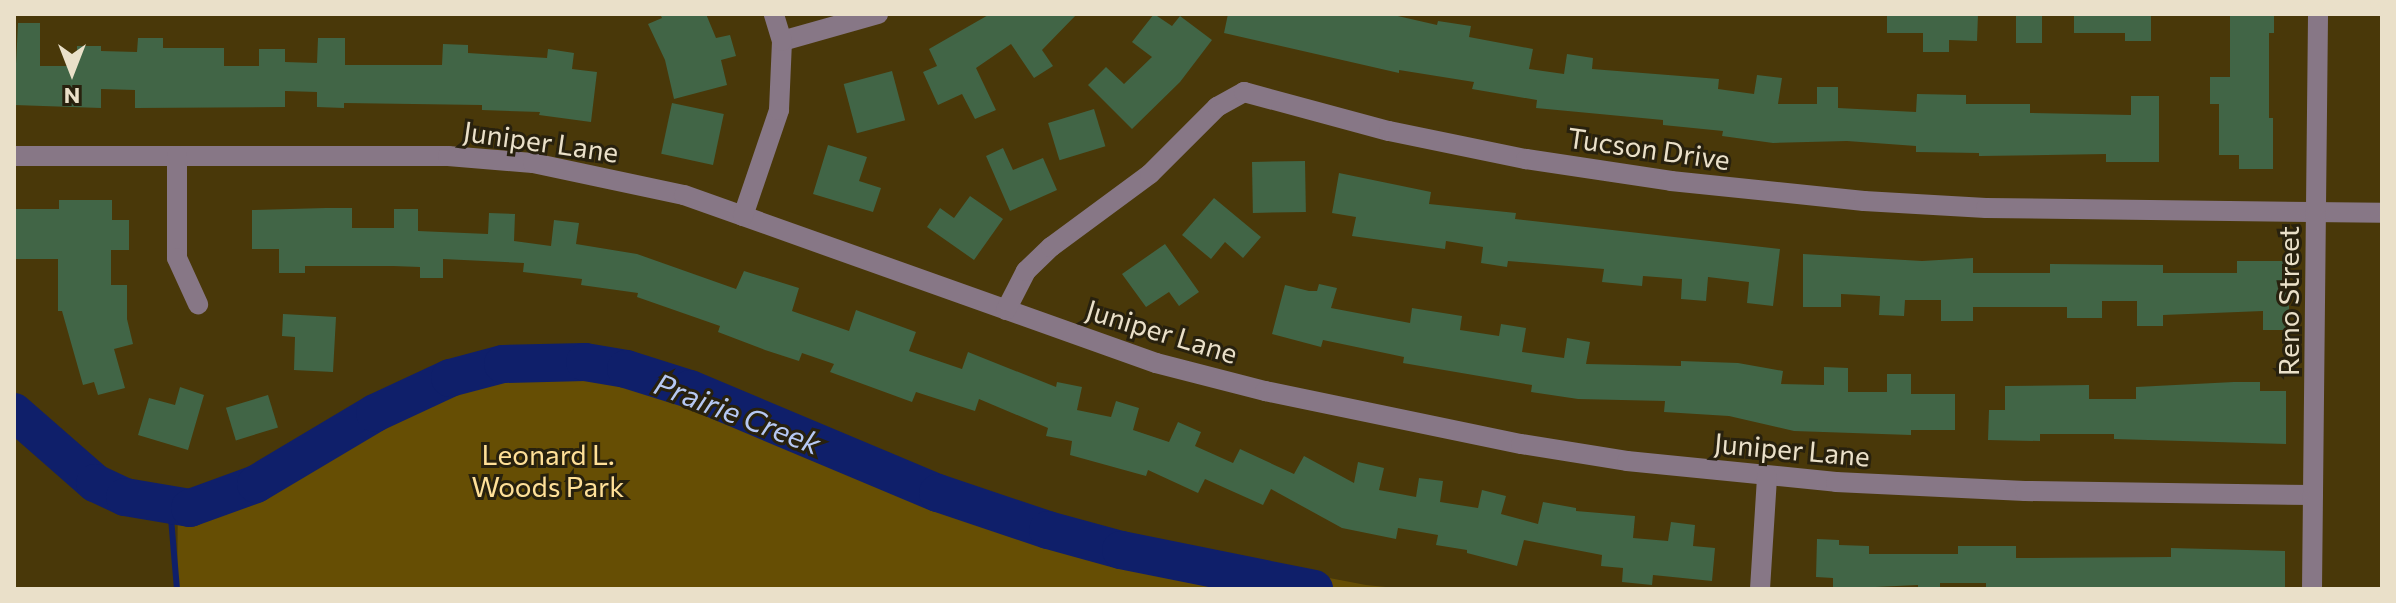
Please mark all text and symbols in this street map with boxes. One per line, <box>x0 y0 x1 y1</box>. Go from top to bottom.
north arrow <box>32 32 112 112</box>
text: N <box>64 83 80 110</box>
street label: Juniper Lane <box>461 113 621 169</box>
street label: Tucson Drive <box>1566 120 1732 176</box>
street label: Reno Street <box>2271 226 2305 376</box>
street label: Juniper Lane <box>1082 292 1242 370</box>
water label: Prairie Creek <box>650 365 826 461</box>
street label: Juniper Lane <box>1713 425 1871 473</box>
park label: Leonard L. Woods Park <box>472 437 624 503</box>

